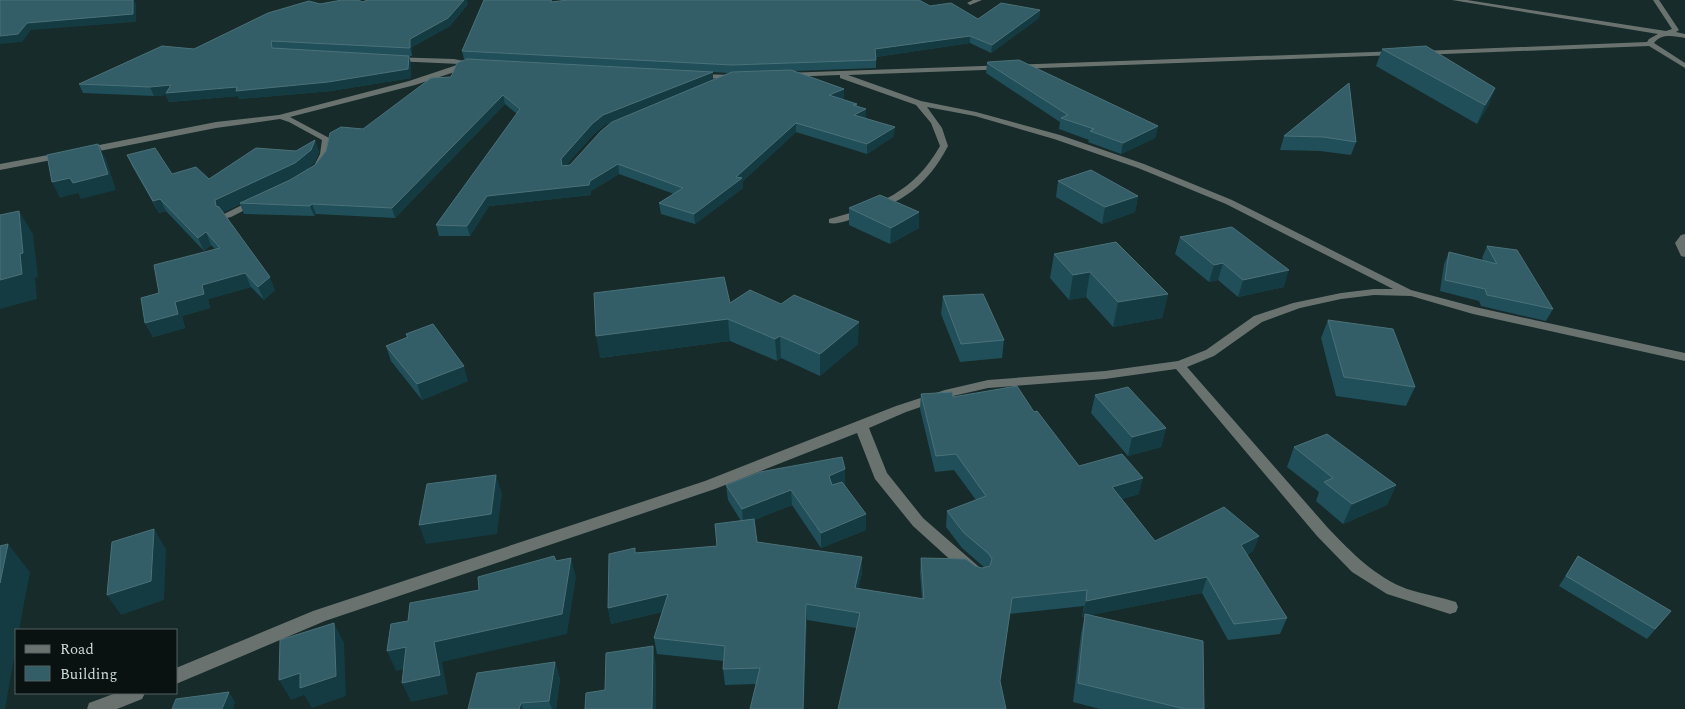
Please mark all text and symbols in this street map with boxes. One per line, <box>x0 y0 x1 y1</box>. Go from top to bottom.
legend <box>15 629 178 694</box>
text: Road <box>60 638 94 661</box>
text: Building <box>60 663 117 686</box>

